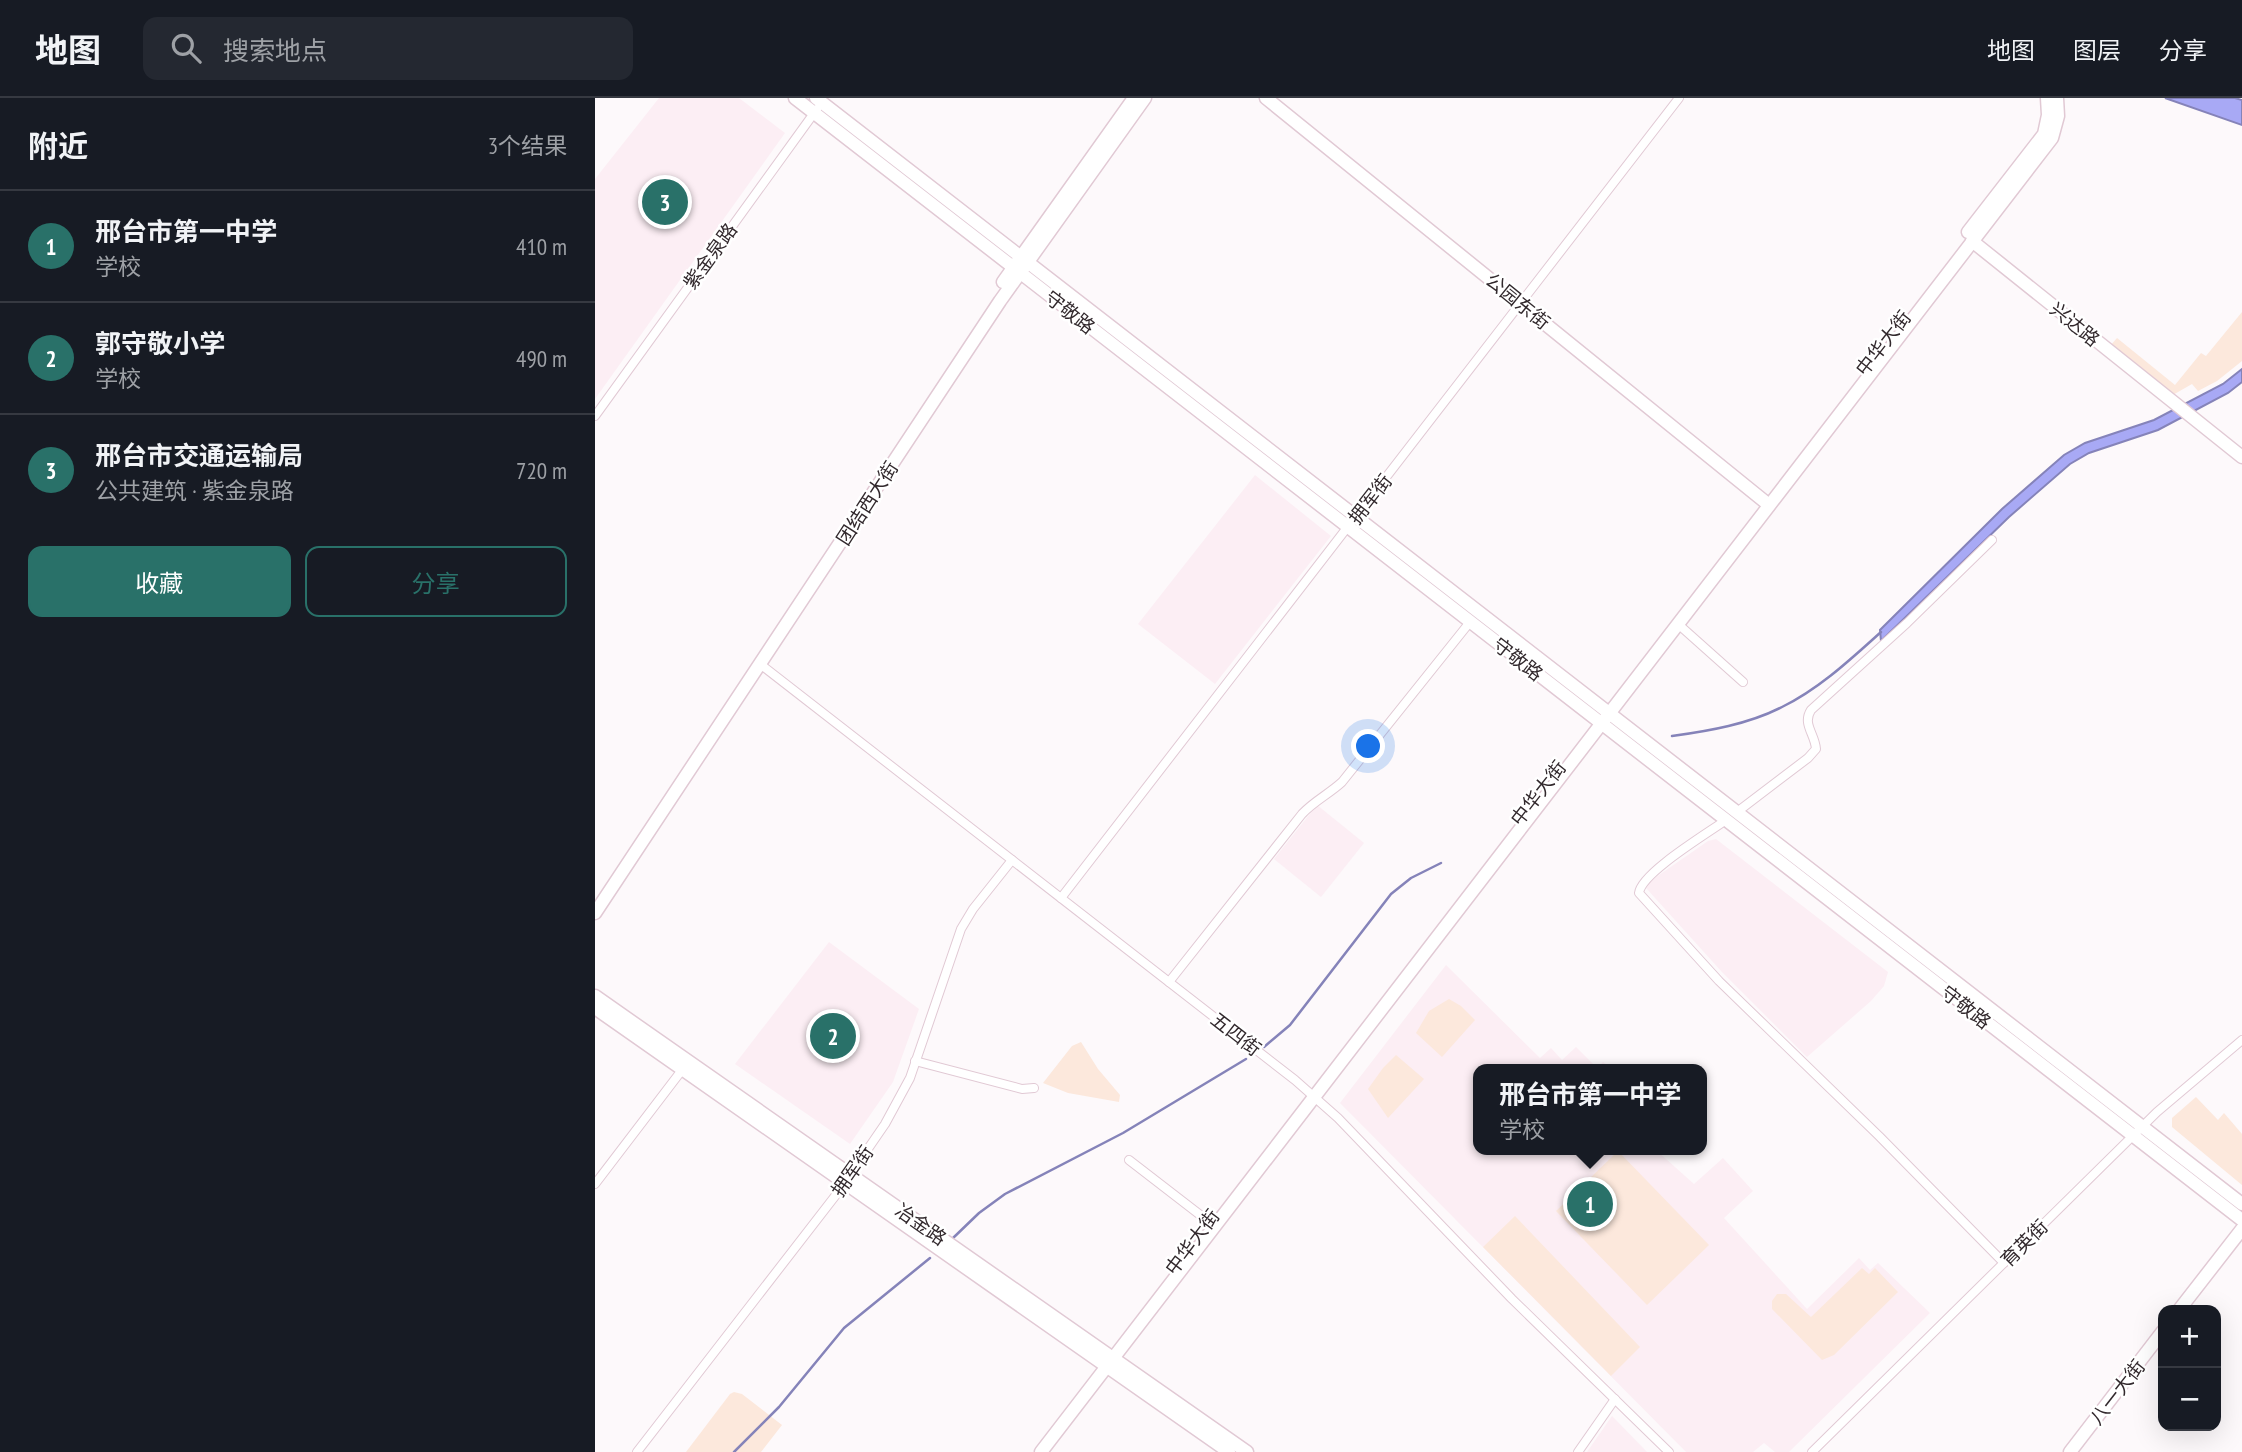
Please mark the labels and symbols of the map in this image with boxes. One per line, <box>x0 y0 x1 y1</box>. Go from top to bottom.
pin: 3 <box>642 176 688 228</box>
street label: 紫金泉路 <box>678 218 742 294</box>
street label: 公园东街 <box>1481 268 1555 334</box>
street label: 守敬路 <box>1040 285 1100 339</box>
street label: 兴达路 <box>2045 297 2105 351</box>
street label: 中华大街 <box>1850 306 1916 380</box>
street label: 团结西大街 <box>831 457 903 549</box>
street label: 拥军街 <box>1343 469 1397 529</box>
street label: 守敬路 <box>1488 632 1548 686</box>
your location <box>1351 729 1385 763</box>
street label: 中华大街 <box>1505 756 1571 830</box>
street label: 守敬路 <box>1936 980 1996 1034</box>
street label: 五四街 <box>1206 1007 1266 1061</box>
pin: 2 <box>810 1010 856 1062</box>
street label: 拥军街 <box>826 1141 878 1201</box>
pin: 1 <box>1567 1178 1613 1230</box>
street label: 冶金路 <box>891 1198 951 1250</box>
street label: 中华大街 <box>1160 1204 1224 1280</box>
street label: 育英街 <box>1995 1214 2053 1272</box>
street label: 八一大街 <box>2084 1355 2150 1429</box>

